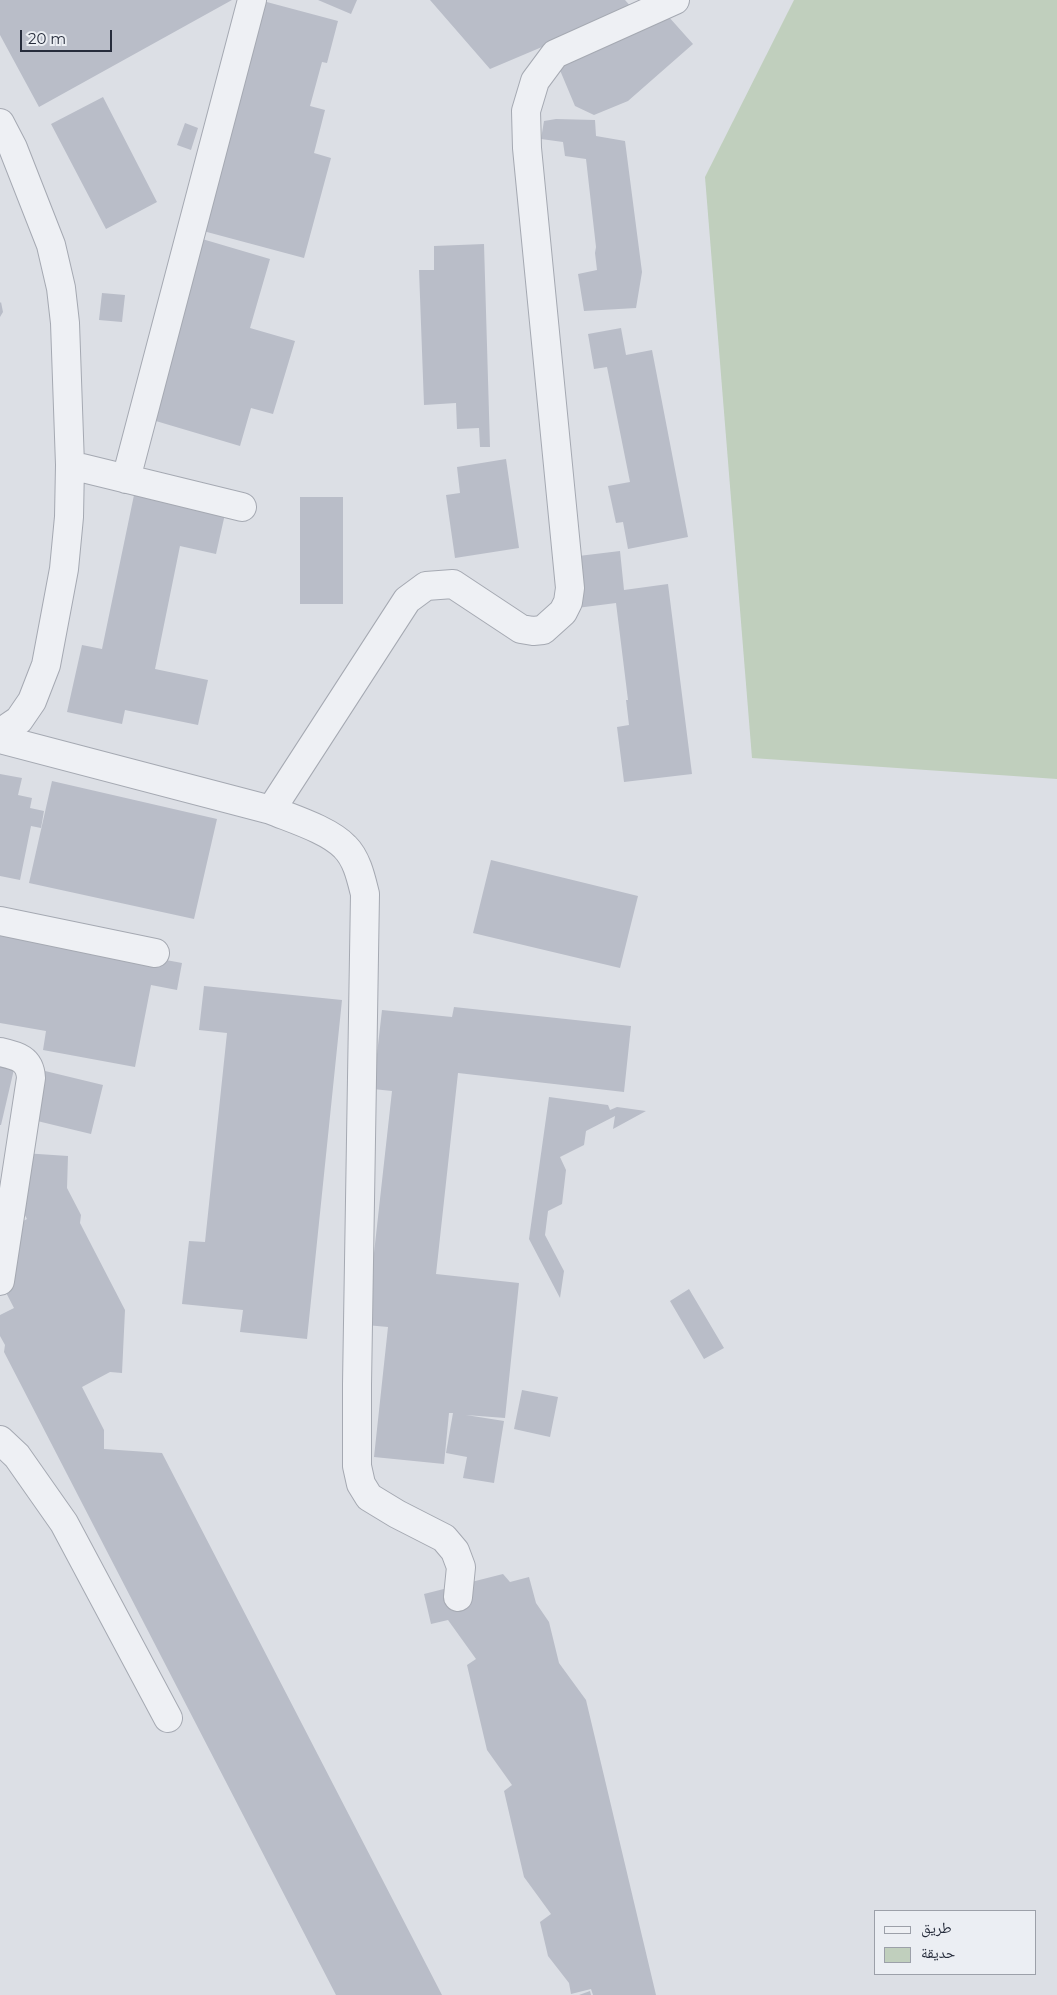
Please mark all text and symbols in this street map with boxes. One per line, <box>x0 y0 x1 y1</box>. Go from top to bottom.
scale bar <box>22 20 115 52</box>
text: 20 m <box>28 29 66 48</box>
legend <box>874 1910 1037 1975</box>
text: طريق <box>921 1918 952 1937</box>
text: حديقة <box>921 1943 955 1962</box>

